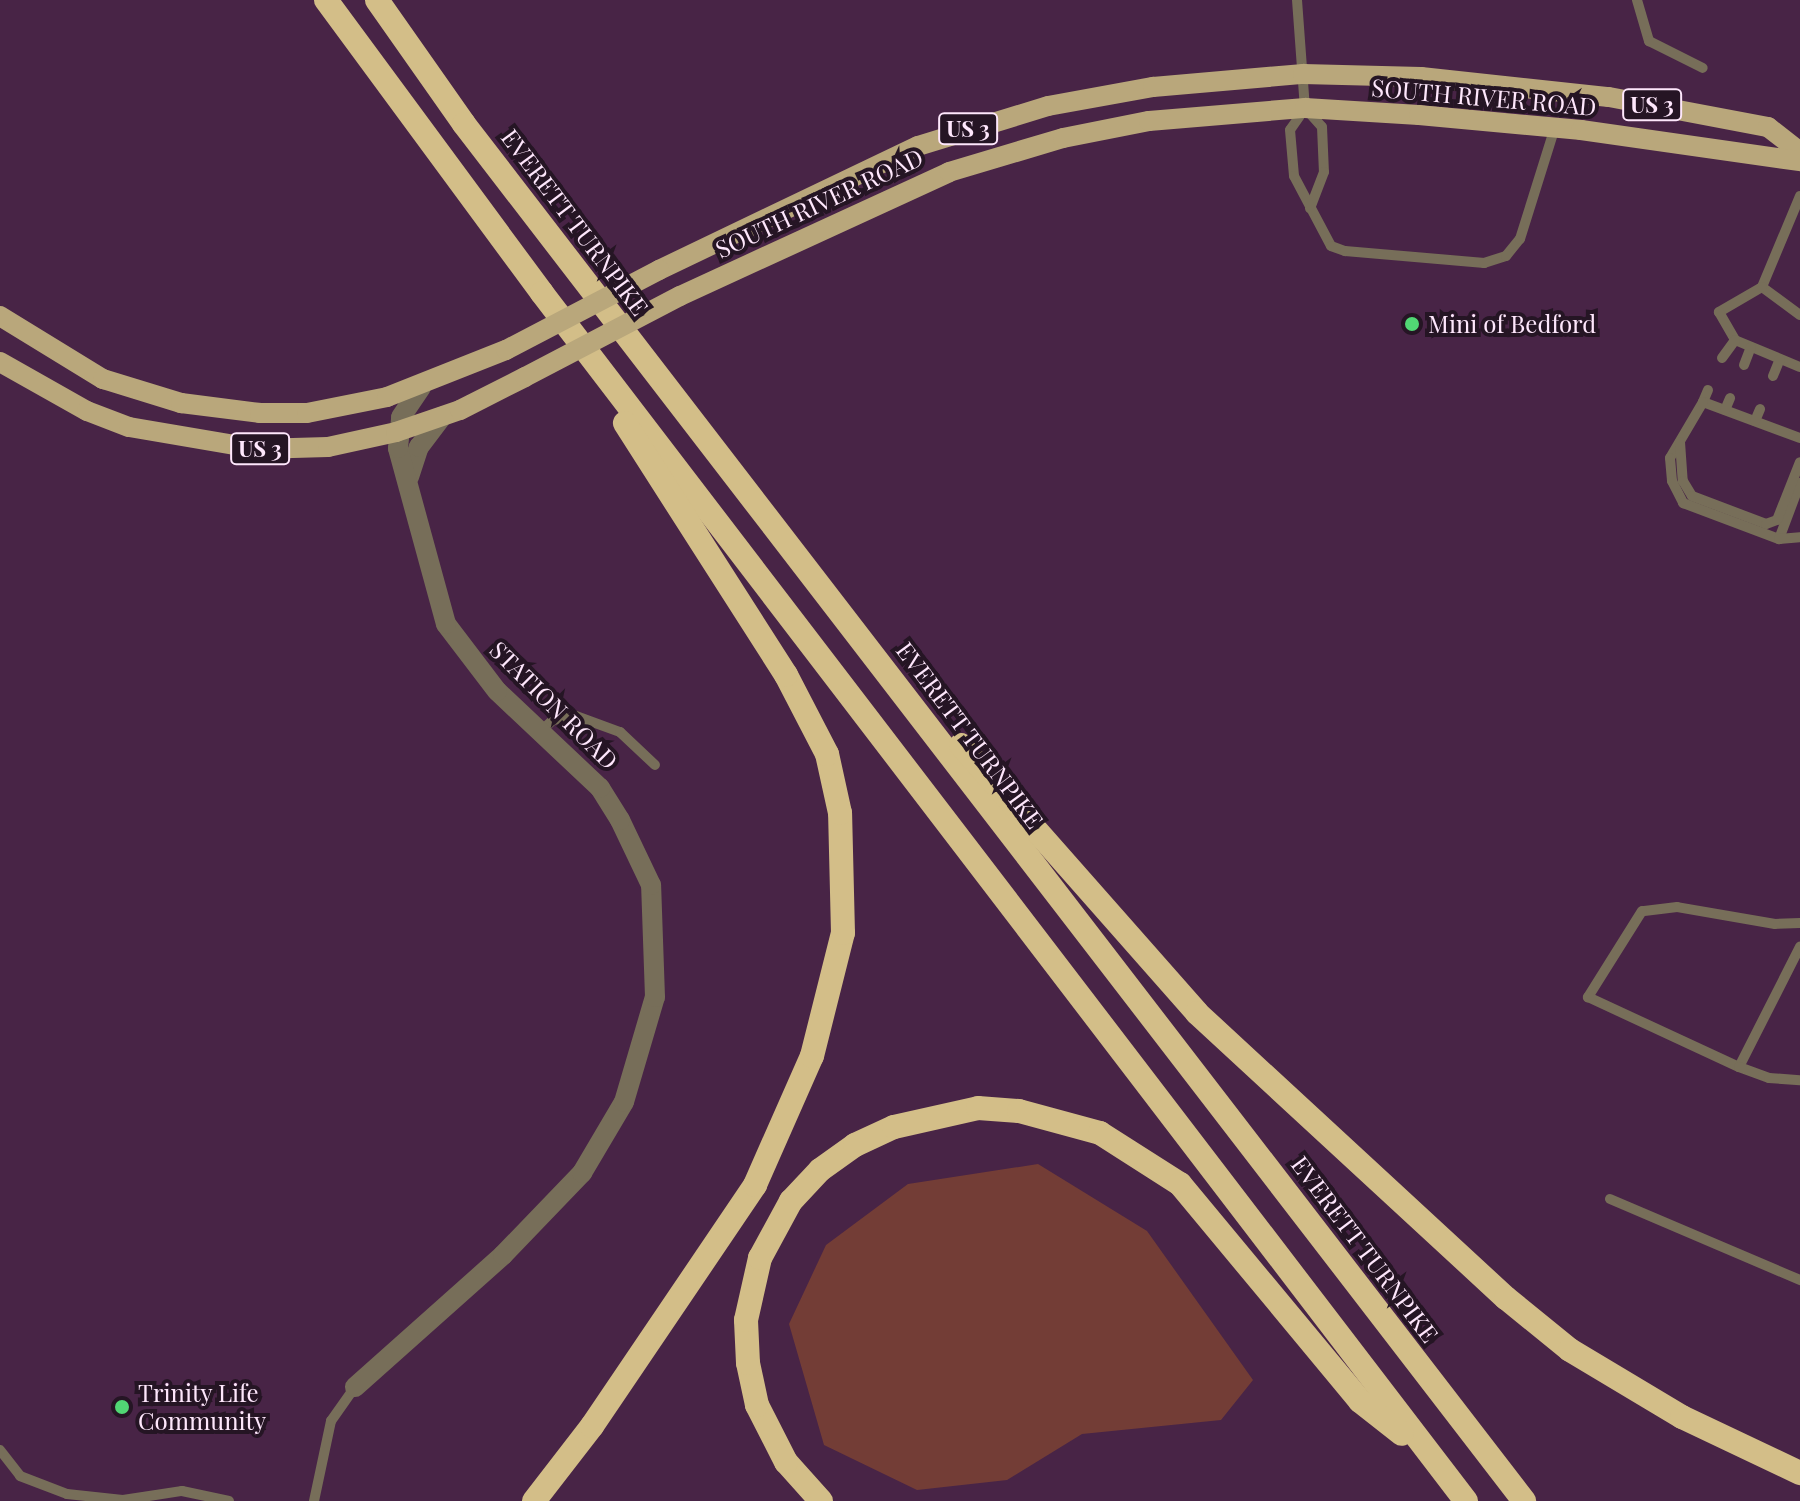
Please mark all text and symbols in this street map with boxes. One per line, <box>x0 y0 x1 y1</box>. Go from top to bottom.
street label: SOUTH RIVER ROAD <box>1370 73 1598 121</box>
road number: US 3 <box>1622 87 1682 123</box>
road number: US 3 <box>938 111 998 147</box>
street label: EVERETT TURNPIKE <box>495 123 655 321</box>
street label: SOUTH RIVER ROAD <box>711 142 927 264</box>
place label: Mini of Bedford <box>1428 310 1596 338</box>
marker: Mini of Bedford <box>1403 315 1421 333</box>
road number: US 3 <box>230 431 290 467</box>
street label: STATION ROAD <box>484 635 624 775</box>
street label: EVERETT TURNPIKE <box>890 636 1050 834</box>
street label: EVERETT TURNPIKE <box>1285 1150 1445 1348</box>
place label: Trinity Life Community <box>138 1379 266 1435</box>
marker: Trinity Life Community <box>113 1398 131 1416</box>

